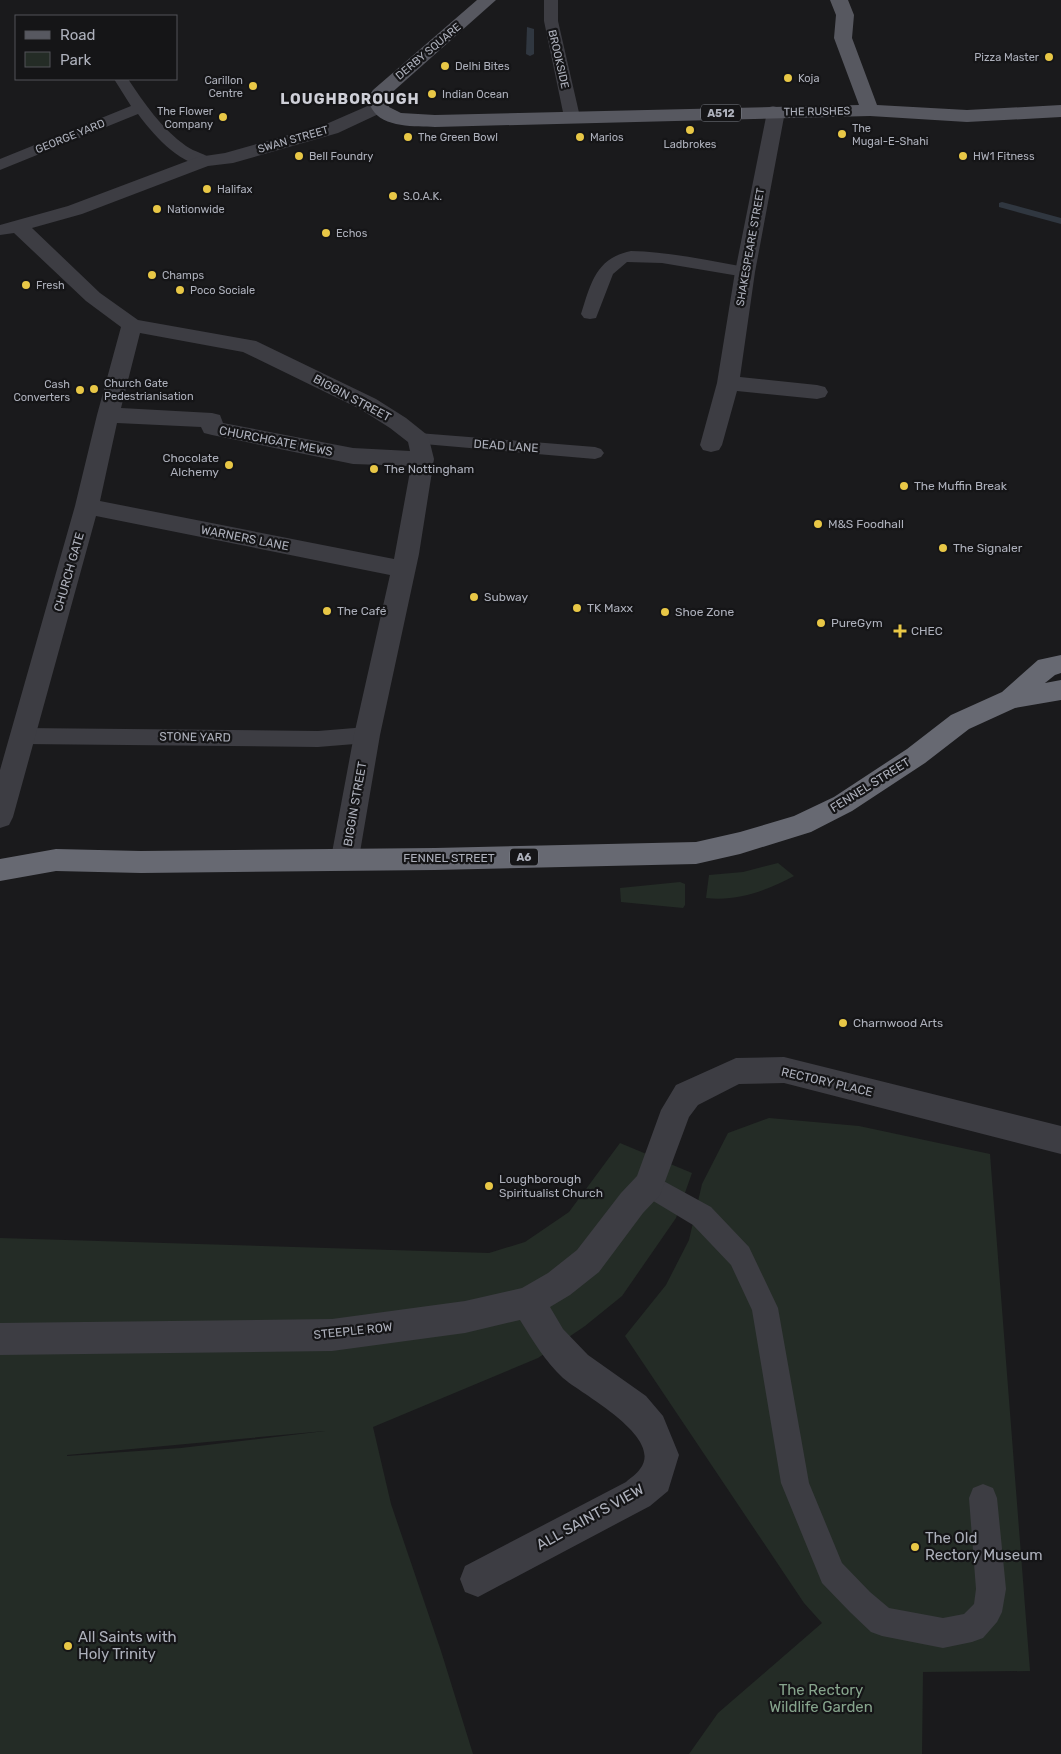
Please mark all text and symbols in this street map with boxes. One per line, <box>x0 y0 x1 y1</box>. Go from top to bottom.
legend <box>15 15 178 80</box>
street label: DERBY SQUARE <box>393 20 464 82</box>
text: Road <box>60 26 96 44</box>
street label: BROOKSIDE <box>545 28 572 90</box>
text: Park <box>60 51 91 69</box>
place label: Pizza Master <box>974 51 1040 64</box>
marker: Pizza Master <box>1043 51 1055 63</box>
marker: Delhi Bites <box>439 60 451 72</box>
place label: Delhi Bites <box>455 60 510 73</box>
marker: Koja <box>782 72 794 84</box>
place label: Koja <box>798 72 819 85</box>
place label: Carillon Centre <box>204 74 243 100</box>
marker: Carillon Centre <box>247 80 259 92</box>
marker: Indian Ocean <box>426 88 438 100</box>
place label: Indian Ocean <box>442 88 509 101</box>
district label: LOUGHBOROUGH <box>280 90 420 108</box>
street label: THE RUSHES <box>784 104 851 119</box>
place label: The Flower Company <box>157 105 214 131</box>
road number: A512 <box>701 105 741 122</box>
marker: The Flower Company <box>217 111 229 123</box>
street label: GEORGE YARD <box>34 117 107 156</box>
place label: The Mugal-E-Shahi <box>852 122 929 148</box>
street label: SWAN STREET <box>256 123 331 156</box>
marker: Ladbrokes <box>684 124 696 136</box>
marker: The Mugal-E-Shahi <box>836 128 848 140</box>
marker: The Green Bowl <box>402 131 414 143</box>
place label: The Green Bowl <box>418 131 498 144</box>
marker: Marios <box>574 131 586 143</box>
place label: Marios <box>590 131 624 144</box>
place label: Ladbrokes <box>664 138 717 151</box>
marker: Bell Foundry <box>293 150 305 162</box>
place label: Bell Foundry <box>309 150 373 163</box>
marker: HW1 Fitness <box>957 150 969 162</box>
place label: HW1 Fitness <box>973 150 1035 163</box>
marker: Halifax <box>201 183 213 195</box>
place label: Halifax <box>217 183 252 196</box>
street label: SHAKESPEARE STREET <box>734 186 767 307</box>
marker: S.O.A.K. <box>387 190 399 202</box>
place label: S.O.A.K. <box>403 190 442 203</box>
marker: Nationwide <box>151 203 163 215</box>
place label: Nationwide <box>167 203 225 216</box>
marker: Echos <box>320 227 332 239</box>
place label: Echos <box>336 227 368 240</box>
marker: Champs <box>146 269 158 281</box>
place label: Champs <box>162 269 204 282</box>
marker: Fresh <box>20 279 32 291</box>
place label: Fresh <box>36 279 65 292</box>
marker: Poco Sociale <box>174 284 186 296</box>
place label: Poco Sociale <box>190 284 255 297</box>
street label: BIGGIN STREET <box>311 372 393 424</box>
place label: Church Gate Pedestrianisation <box>104 377 194 403</box>
place label: Cash Converters <box>13 378 70 404</box>
marker: Church Gate Pedestrianisation <box>88 383 100 395</box>
marker: Cash Converters <box>74 384 86 396</box>
street label: CHURCHGATE MEWS <box>218 423 334 459</box>
street label: DEAD LANE <box>473 437 539 455</box>
place label: Chocolate Alchemy <box>162 451 219 479</box>
marker: Chocolate Alchemy <box>223 459 235 471</box>
place label: The Nottingham <box>384 462 474 476</box>
marker: The Nottingham <box>368 463 380 475</box>
place label: The Muffin Break <box>914 479 1008 493</box>
marker: The Muffin Break <box>898 480 910 492</box>
place label: M&S Foodhall <box>828 517 904 531</box>
marker: M&S Foodhall <box>812 518 824 530</box>
street label: WARNERS LANE <box>200 523 290 553</box>
street label: CHURCH GATE <box>51 531 87 613</box>
place label: The Signaler <box>953 541 1023 555</box>
marker: The Signaler <box>937 542 949 554</box>
place label: Subway <box>484 590 529 604</box>
marker: Subway <box>468 591 480 603</box>
place label: TK Maxx <box>587 601 634 615</box>
marker: TK Maxx <box>571 602 583 614</box>
place label: The Café <box>337 604 387 618</box>
marker: The Café <box>321 605 333 617</box>
place label: Shoe Zone <box>675 605 734 619</box>
marker: Shoe Zone <box>659 606 671 618</box>
place label: PureGym <box>831 616 883 630</box>
marker: PureGym <box>815 617 827 629</box>
marker: CHEC <box>893 624 907 638</box>
place label: CHEC <box>911 624 943 638</box>
street label: STONE YARD <box>159 729 231 745</box>
street label: FENNEL STREET <box>828 755 912 815</box>
street label: BIGGIN STREET <box>341 760 369 848</box>
road number: A6 <box>510 849 538 866</box>
street label: FENNEL STREET <box>403 851 495 865</box>
place label: Charnwood Arts <box>853 1016 943 1030</box>
marker: Charnwood Arts <box>837 1017 849 1029</box>
street label: RECTORY PLACE <box>780 1065 874 1099</box>
place label: Loughborough Spiritualist Church <box>499 1172 603 1200</box>
marker: Loughborough Spiritualist Church <box>483 1180 495 1192</box>
street label: STEEPLE ROW <box>313 1320 393 1342</box>
street label: ALL SAINTS VIEW <box>533 1480 647 1554</box>
place label: The Old Rectory Museum <box>925 1529 1043 1564</box>
marker: The Old Rectory Museum <box>909 1541 921 1553</box>
place label: All Saints with Holy Trinity <box>78 1628 177 1663</box>
marker: All Saints with Holy Trinity <box>62 1640 74 1652</box>
park label: The Rectory Wildlife Garden <box>769 1681 873 1716</box>

